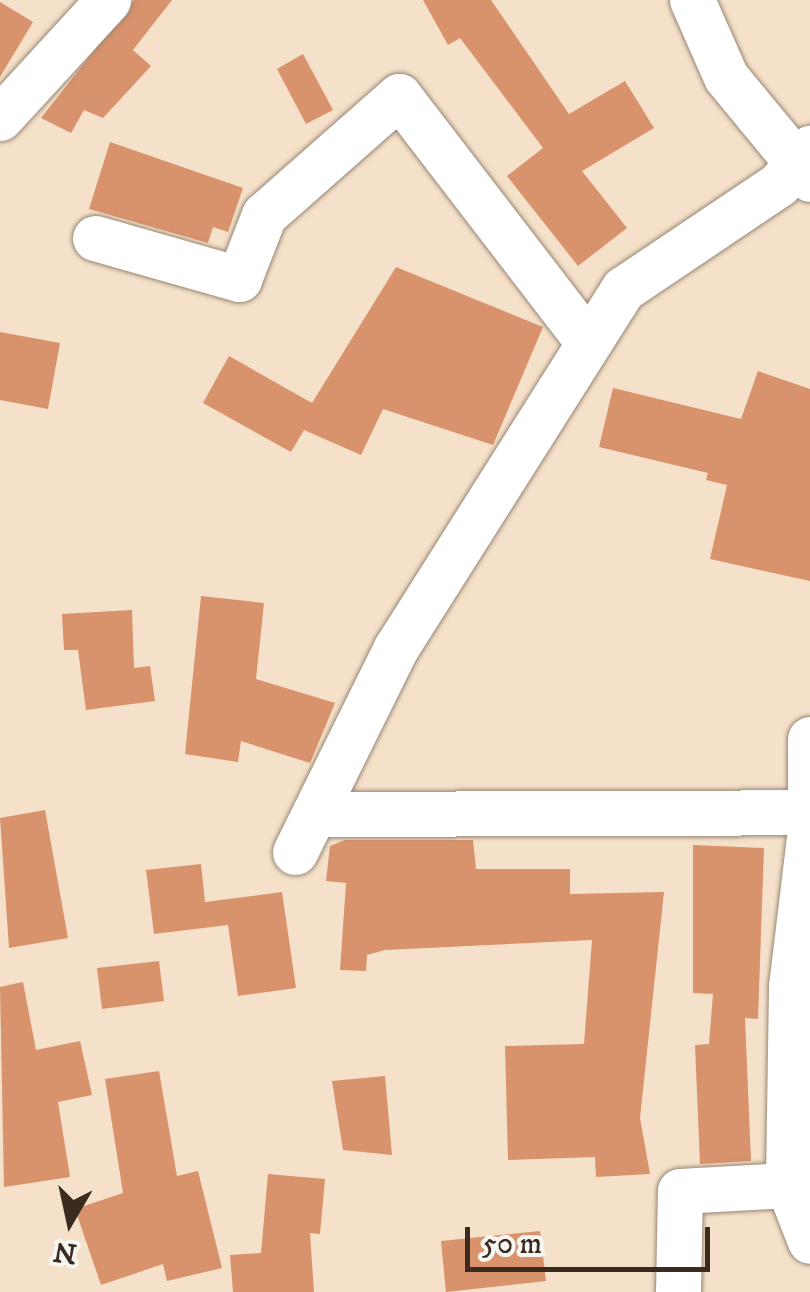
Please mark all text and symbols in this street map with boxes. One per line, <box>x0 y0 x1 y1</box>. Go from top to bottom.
north arrow <box>20 1172 120 1272</box>
scale bar <box>470 1207 715 1269</box>
text: 50 m <box>482 1226 542 1263</box>
text: N <box>51 1233 79 1271</box>

